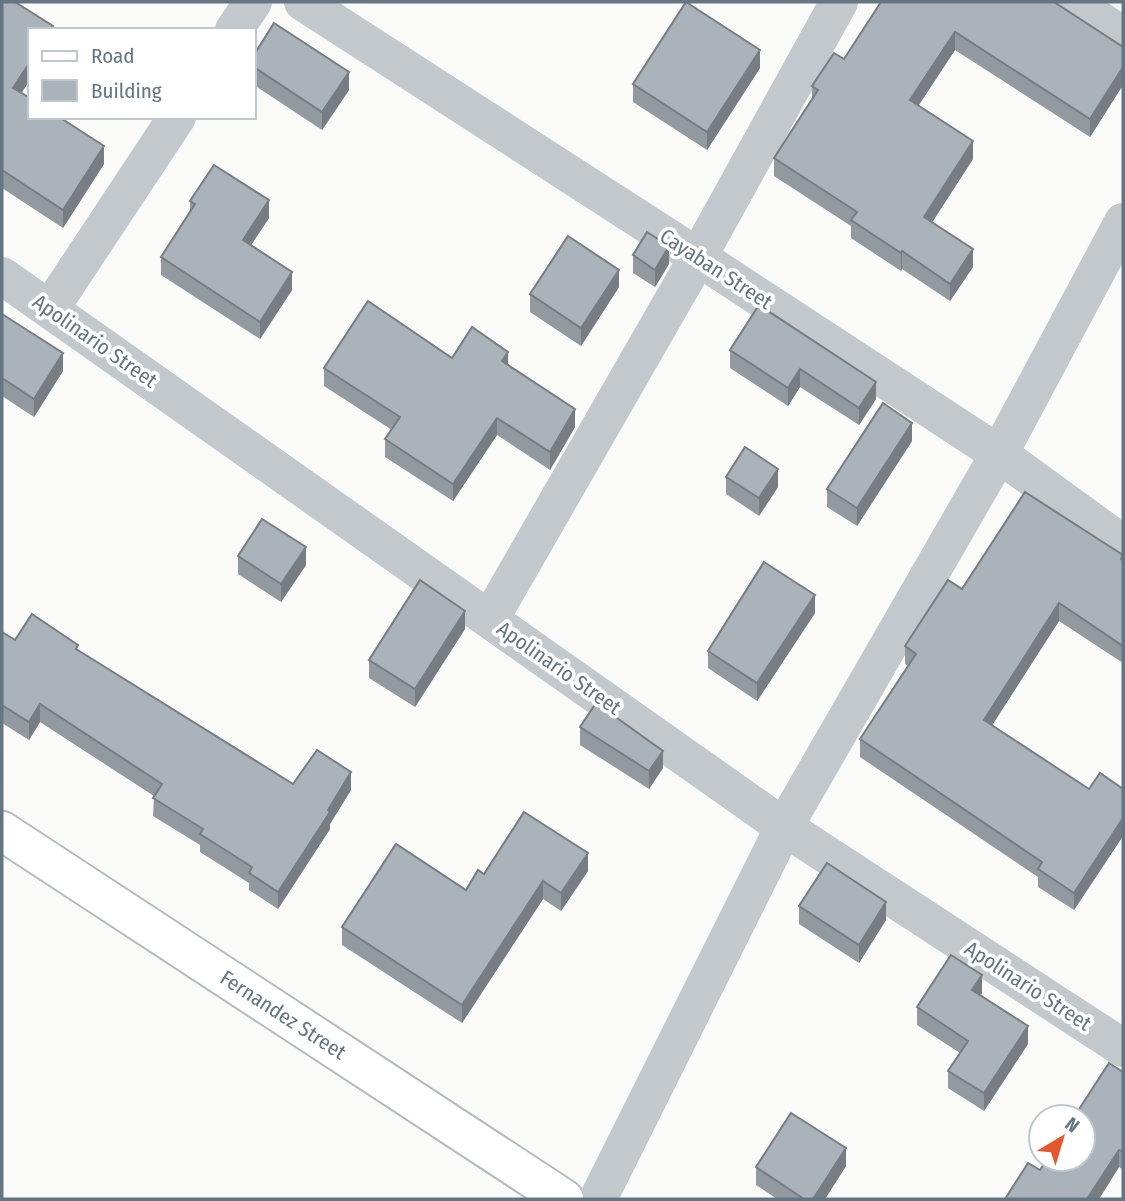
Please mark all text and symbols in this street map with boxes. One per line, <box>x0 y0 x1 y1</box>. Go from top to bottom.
legend <box>28 28 256 119</box>
text: Road <box>91 43 135 69</box>
text: Building <box>91 78 162 104</box>
street label: Cayaban Street <box>655 223 777 315</box>
street label: Apolinario Street <box>28 289 162 394</box>
street label: Apolinario Street <box>492 616 626 721</box>
street label: Apolinario Street <box>960 935 1096 1037</box>
street label: Fernandez Street <box>215 965 351 1065</box>
north arrow <box>1027 1103 1097 1173</box>
text: N <box>1061 1112 1084 1138</box>

